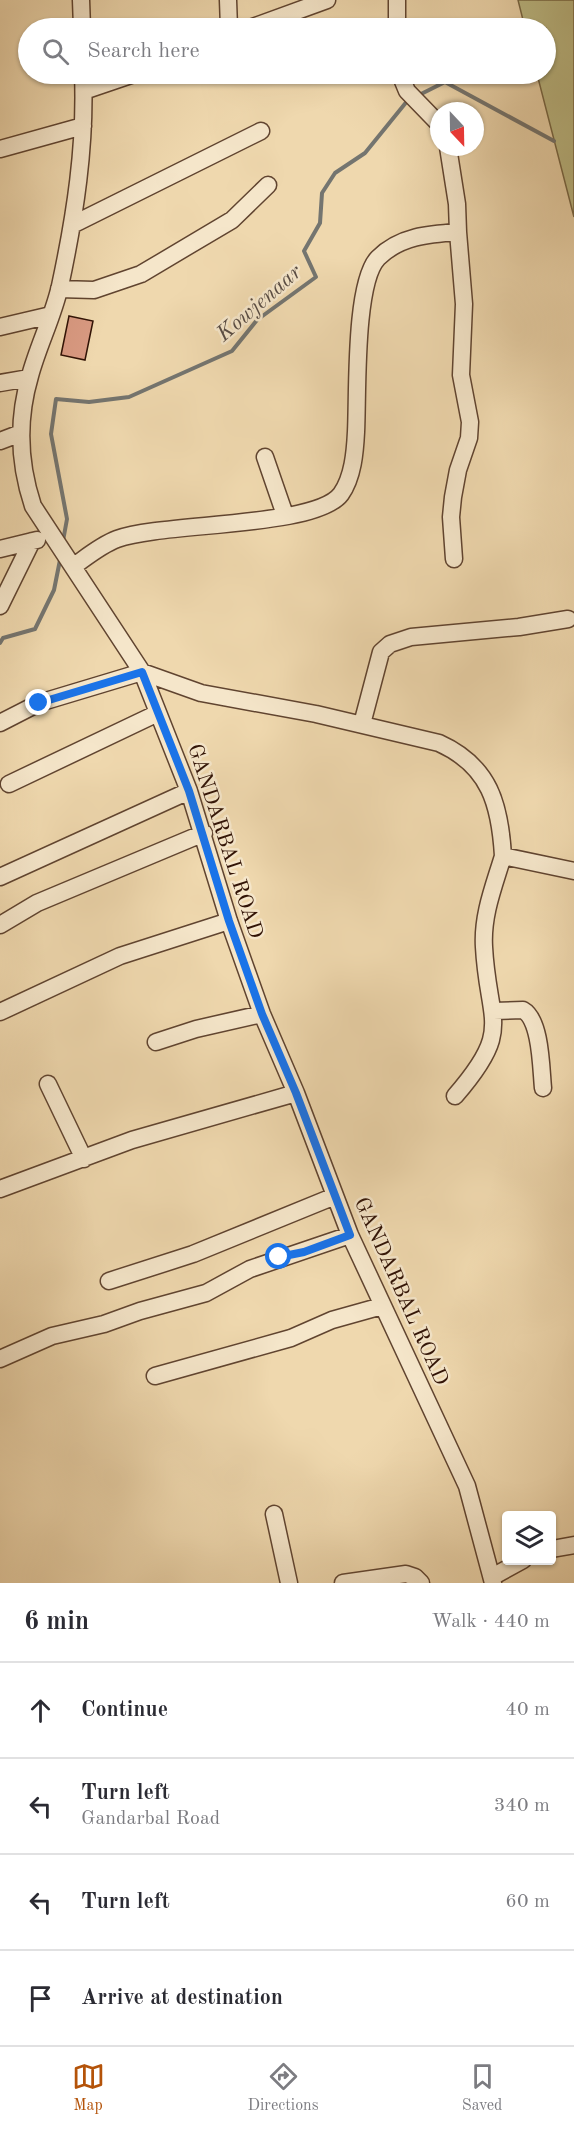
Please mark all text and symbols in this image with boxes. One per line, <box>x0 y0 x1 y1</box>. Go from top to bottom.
search box <box>18 18 556 84</box>
icon: search <box>39 35 72 68</box>
text: Search here <box>87 40 200 62</box>
north arrow <box>430 102 484 156</box>
water label: Kowjenaar <box>212 261 306 347</box>
route end <box>25 689 51 715</box>
street label: GANDARBAL ROAD <box>183 742 266 941</box>
street label: GANDARBAL ROAD <box>350 1194 452 1389</box>
route start <box>265 1243 291 1269</box>
map controls <box>502 1511 556 1565</box>
button: layers <box>502 1511 556 1565</box>
text: 6 min <box>24 1609 89 1635</box>
text: Walk · 440 m <box>431 1612 550 1632</box>
icon: ahead <box>24 1694 57 1727</box>
text: Continue <box>81 1699 168 1721</box>
text: 40 m <box>505 1700 550 1720</box>
text: Turn left <box>81 1782 170 1804</box>
icon: left <box>24 1790 57 1823</box>
text: 340 m <box>494 1796 550 1816</box>
text: Gandarbal Road <box>81 1809 220 1829</box>
icon: left <box>24 1886 57 1919</box>
text: Turn left <box>81 1891 170 1913</box>
text: 60 m <box>505 1892 550 1912</box>
icon: arrive <box>24 1982 57 2015</box>
text: Arrive at destination <box>81 1987 283 2009</box>
tab: Map <box>72 2060 105 2116</box>
tab: Directions <box>248 2060 319 2116</box>
tab: Saved <box>462 2060 502 2116</box>

